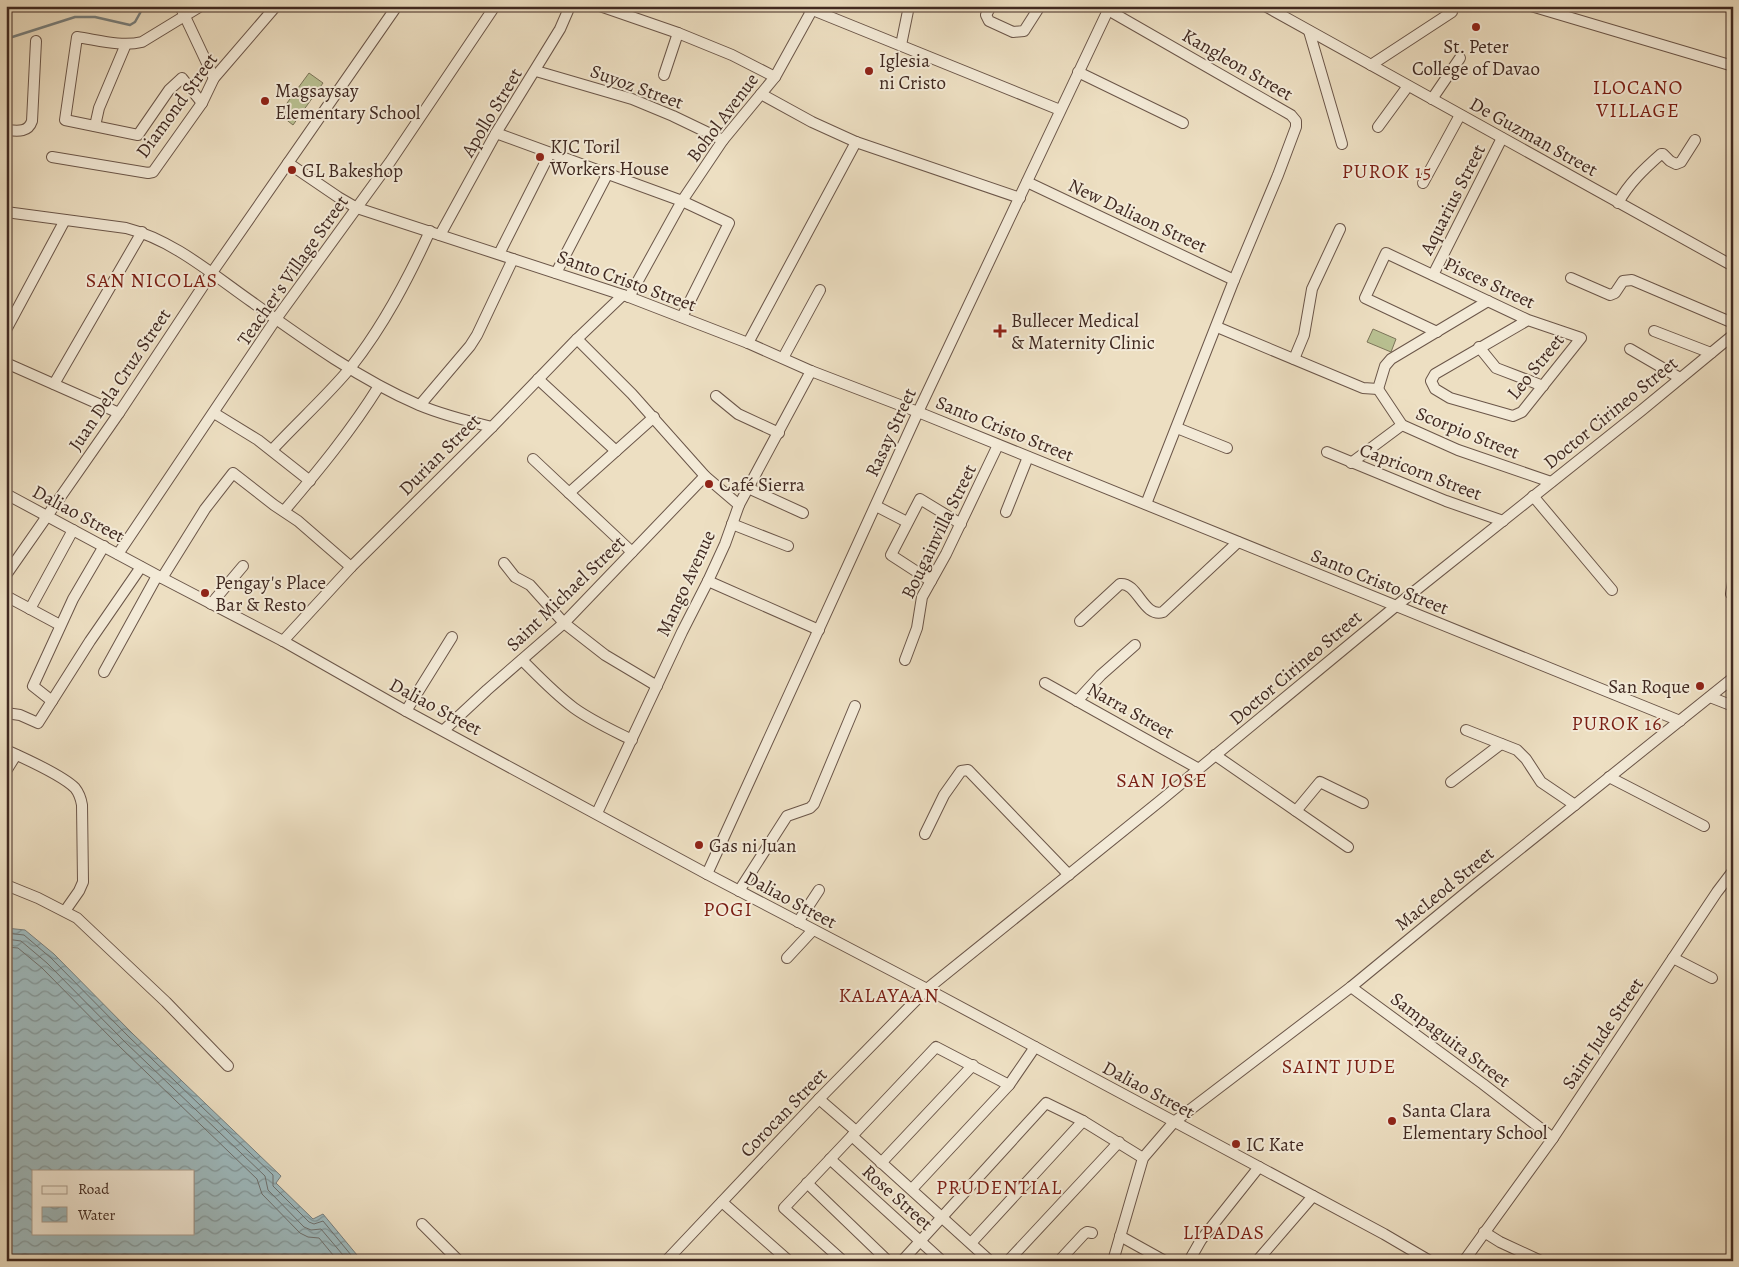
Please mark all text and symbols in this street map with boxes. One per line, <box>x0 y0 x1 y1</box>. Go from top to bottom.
marker: St. Peter College of Davao <box>1470 21 1482 33</box>
street label: Kangleon Street <box>1177 23 1298 107</box>
place label: St. Peter College of Davao <box>1412 34 1540 82</box>
street label: Diamond Street <box>130 48 224 163</box>
place label: Iglesia ni Cristo <box>879 48 946 96</box>
street label: Suyoz Street <box>587 58 687 116</box>
street label: Apollo Street <box>455 63 529 163</box>
marker: Iglesia ni Cristo <box>863 65 875 77</box>
street label: Bohol Avenue <box>681 68 765 167</box>
district label: ILOCANO VILLAGE <box>1593 74 1683 124</box>
place label: Magsaysay Elementary School <box>275 78 421 126</box>
street label: De Guzman Street <box>1465 91 1602 183</box>
marker: Magsaysay Elementary School <box>259 95 271 107</box>
place label: KJC Toril Workers House <box>549 134 669 182</box>
street label: Aquarius Street <box>1413 140 1492 260</box>
marker: KJC Toril Workers House <box>534 151 546 163</box>
place label: GL Bakeshop <box>302 158 403 184</box>
district label: PUROK 15 <box>1342 158 1432 185</box>
marker: GL Bakeshop <box>286 164 298 176</box>
street label: New Daliaon Street <box>1064 172 1211 259</box>
street label: Teacher's Village Street <box>231 190 355 351</box>
street label: Santo Cristo Street <box>553 244 700 318</box>
street label: Pisces Street <box>1440 250 1539 315</box>
district label: SAN NICOLAS <box>86 267 218 294</box>
street label: Juan Dela Cruz Street <box>63 303 177 456</box>
place label: Bullecer Medical & Maternity Clinic <box>1011 308 1155 356</box>
marker: Bullecer Medical & Maternity Clinic <box>993 324 1007 338</box>
street label: Leo Street <box>1501 328 1570 405</box>
street label: Doctor Cirineo Street <box>1538 350 1683 475</box>
street label: Rasay Street <box>859 384 923 481</box>
street label: Santo Cristo Street <box>932 389 1077 468</box>
street label: Scorpio Street <box>1412 400 1523 465</box>
street label: Durian Street <box>393 408 486 501</box>
street label: Capricorn Street <box>1356 437 1485 507</box>
street label: Bougainvilla Street <box>895 460 983 603</box>
place label: Café Sierra <box>719 472 805 498</box>
marker: Café Sierra <box>703 478 715 490</box>
street label: Daliao Street <box>28 479 129 549</box>
street label: Mango Avenue <box>650 526 722 641</box>
street label: Saint Michael Street <box>500 530 631 657</box>
street label: Santo Cristo Street <box>1307 542 1452 621</box>
place label: Pengay's Place Bar & Resto <box>215 570 326 618</box>
marker: Pengay's Place Bar & Resto <box>199 587 211 599</box>
street label: Doctor Cirineo Street <box>1224 604 1368 731</box>
street label: Daliao Street <box>385 672 486 742</box>
place label: San Roque <box>1608 674 1690 700</box>
street label: Narra Street <box>1082 676 1179 745</box>
marker: San Roque <box>1694 680 1706 692</box>
district label: PUROK 16 <box>1571 710 1663 737</box>
district label: SAN JOSE <box>1116 767 1208 794</box>
place label: Gas ni Juan <box>709 833 796 859</box>
marker: Gas ni Juan <box>693 839 705 851</box>
street label: MacLeod Street <box>1390 841 1500 937</box>
street label: Daliao Street <box>740 865 841 935</box>
district label: POGI <box>703 896 753 923</box>
street label: Saint Jude Street <box>1556 973 1650 1094</box>
district label: KALAYAAN <box>838 982 940 1009</box>
street label: Sampaguita Street <box>1385 986 1516 1094</box>
district label: SAINT JUDE <box>1282 1053 1396 1080</box>
street label: Daliao Street <box>1098 1055 1199 1125</box>
street label: Corocan Street <box>734 1062 833 1163</box>
place label: Santa Clara Elementary School <box>1402 1098 1548 1146</box>
marker: Santa Clara Elementary School <box>1386 1115 1398 1127</box>
place label: IC Kate <box>1246 1132 1304 1158</box>
marker: IC Kate <box>1230 1138 1242 1150</box>
street label: Rose Street <box>856 1159 938 1237</box>
legend <box>32 1170 195 1234</box>
district label: PRUDENTIAL <box>936 1174 1062 1201</box>
text: Road <box>78 1179 110 1199</box>
text: Water <box>77 1205 115 1225</box>
district label: LIPADAS <box>1183 1219 1265 1246</box>

